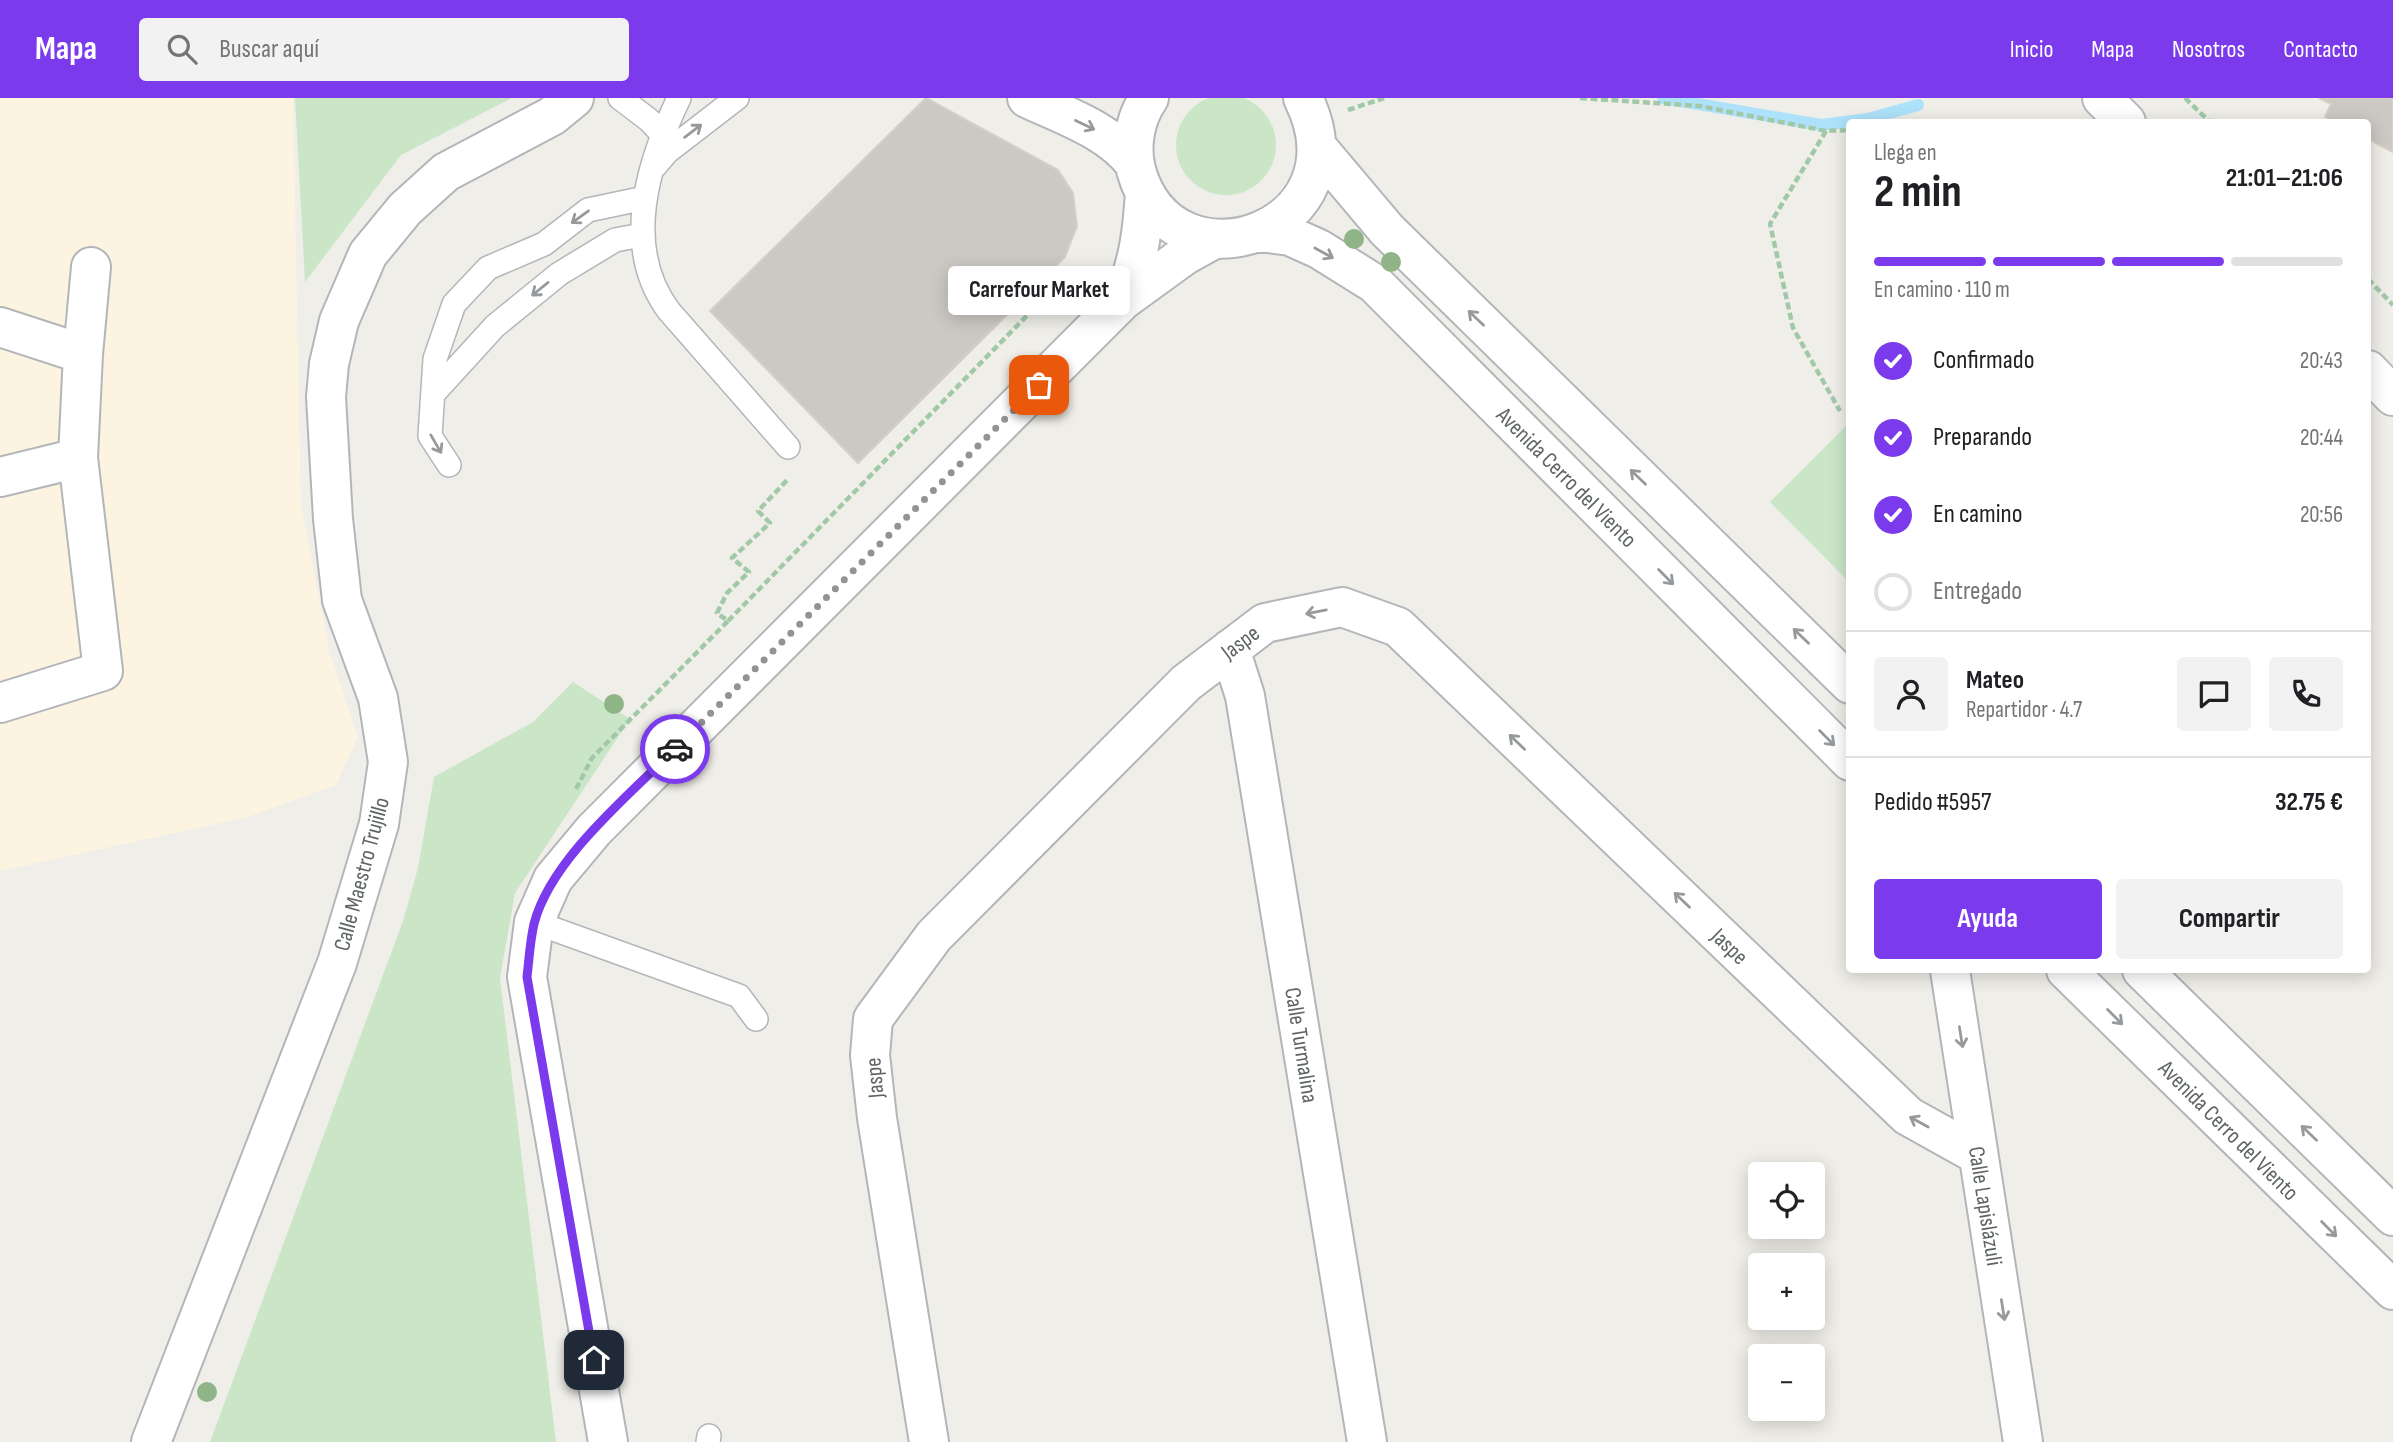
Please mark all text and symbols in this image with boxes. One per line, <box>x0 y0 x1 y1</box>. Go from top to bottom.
search box <box>139 18 629 81</box>
text: Mapa <box>35 29 97 69</box>
icon: search <box>163 30 201 68</box>
text: Buscar aquí <box>219 34 319 65</box>
text: Inicio <box>2010 35 2053 64</box>
text: Mapa <box>2091 35 2134 64</box>
text: Nosotros <box>2172 35 2245 64</box>
text: Contacto <box>2283 35 2358 64</box>
one-way arrow <box>1074 119 1095 133</box>
one-way arrow <box>684 124 702 139</box>
text: Llega en <box>1874 139 1937 167</box>
text: 21:01–21:06 <box>2226 163 2343 194</box>
text: 2 min <box>1874 165 1962 220</box>
one-way arrow <box>572 209 590 224</box>
one-way arrow <box>1314 246 1334 260</box>
callout: Carrefour Market <box>948 266 1130 315</box>
text: Carrefour Market <box>969 276 1109 304</box>
text: En camino · 110 m <box>1874 276 2010 304</box>
one-way arrow <box>532 281 550 297</box>
one-way arrow <box>1468 309 1485 326</box>
icon: check <box>1874 342 1912 380</box>
text: Confirmado <box>1933 345 2034 376</box>
text: 20:43 <box>2300 347 2343 375</box>
pin <box>1009 355 1069 415</box>
icon: bag <box>1020 366 1058 404</box>
street label: Avenida Cerro del Viento <box>1490 401 1642 554</box>
icon: check <box>1874 419 1912 457</box>
text: Preparando <box>1933 422 2032 453</box>
text: 20:44 <box>2300 424 2343 452</box>
one-way arrow <box>429 433 443 453</box>
one-way arrow <box>1630 468 1647 485</box>
icon: check <box>1874 496 1912 534</box>
text: En camino <box>1933 499 2023 530</box>
text: 20:56 <box>2300 501 2343 529</box>
one-way arrow <box>1658 568 1675 585</box>
text: Entregado <box>1933 576 2022 607</box>
one-way arrow <box>1305 605 1328 619</box>
street label: Jaspe <box>1215 619 1265 667</box>
one-way arrow <box>1793 628 1810 645</box>
button: person <box>1874 657 1948 731</box>
button: chat <box>2177 657 2251 731</box>
button: phone <box>2269 657 2343 731</box>
text: Mateo <box>1966 665 2024 696</box>
text: Repartidor · 4.7 <box>1966 696 2082 724</box>
courier <box>640 714 710 784</box>
one-way arrow <box>1818 729 1835 746</box>
icon: car <box>656 730 694 768</box>
one-way arrow <box>1509 734 1526 751</box>
text: Pedido #5957 <box>1874 787 1991 818</box>
text: 32.75 € <box>2275 787 2343 818</box>
street label: Calle Maestro Trujillo <box>328 794 396 954</box>
button: Ayuda <box>1874 879 2102 959</box>
button: Compartir <box>2116 879 2343 959</box>
one-way arrow <box>1673 891 1690 908</box>
street label: Jaspe <box>1704 922 1754 971</box>
street label: Calle Turmalina <box>1278 986 1324 1105</box>
one-way arrow <box>2106 1009 2123 1026</box>
one-way arrow <box>1954 1025 1967 1048</box>
street label: Avenida Cerro del Viento <box>2152 1054 2304 1207</box>
street label: Jaspe <box>859 1056 891 1100</box>
one-way arrow <box>1909 1115 1929 1129</box>
one-way arrow <box>2301 1125 2318 1142</box>
street label: Calle Lapislázuli <box>1962 1144 2008 1268</box>
map controls <box>1748 1162 1825 1421</box>
button: locate <box>1748 1162 1825 1239</box>
one-way arrow <box>2320 1220 2337 1237</box>
button: + <box>1748 1253 1825 1330</box>
one-way arrow <box>1997 1298 2010 1321</box>
pin <box>564 1330 624 1390</box>
icon: home <box>575 1341 613 1379</box>
button: − <box>1748 1344 1825 1421</box>

